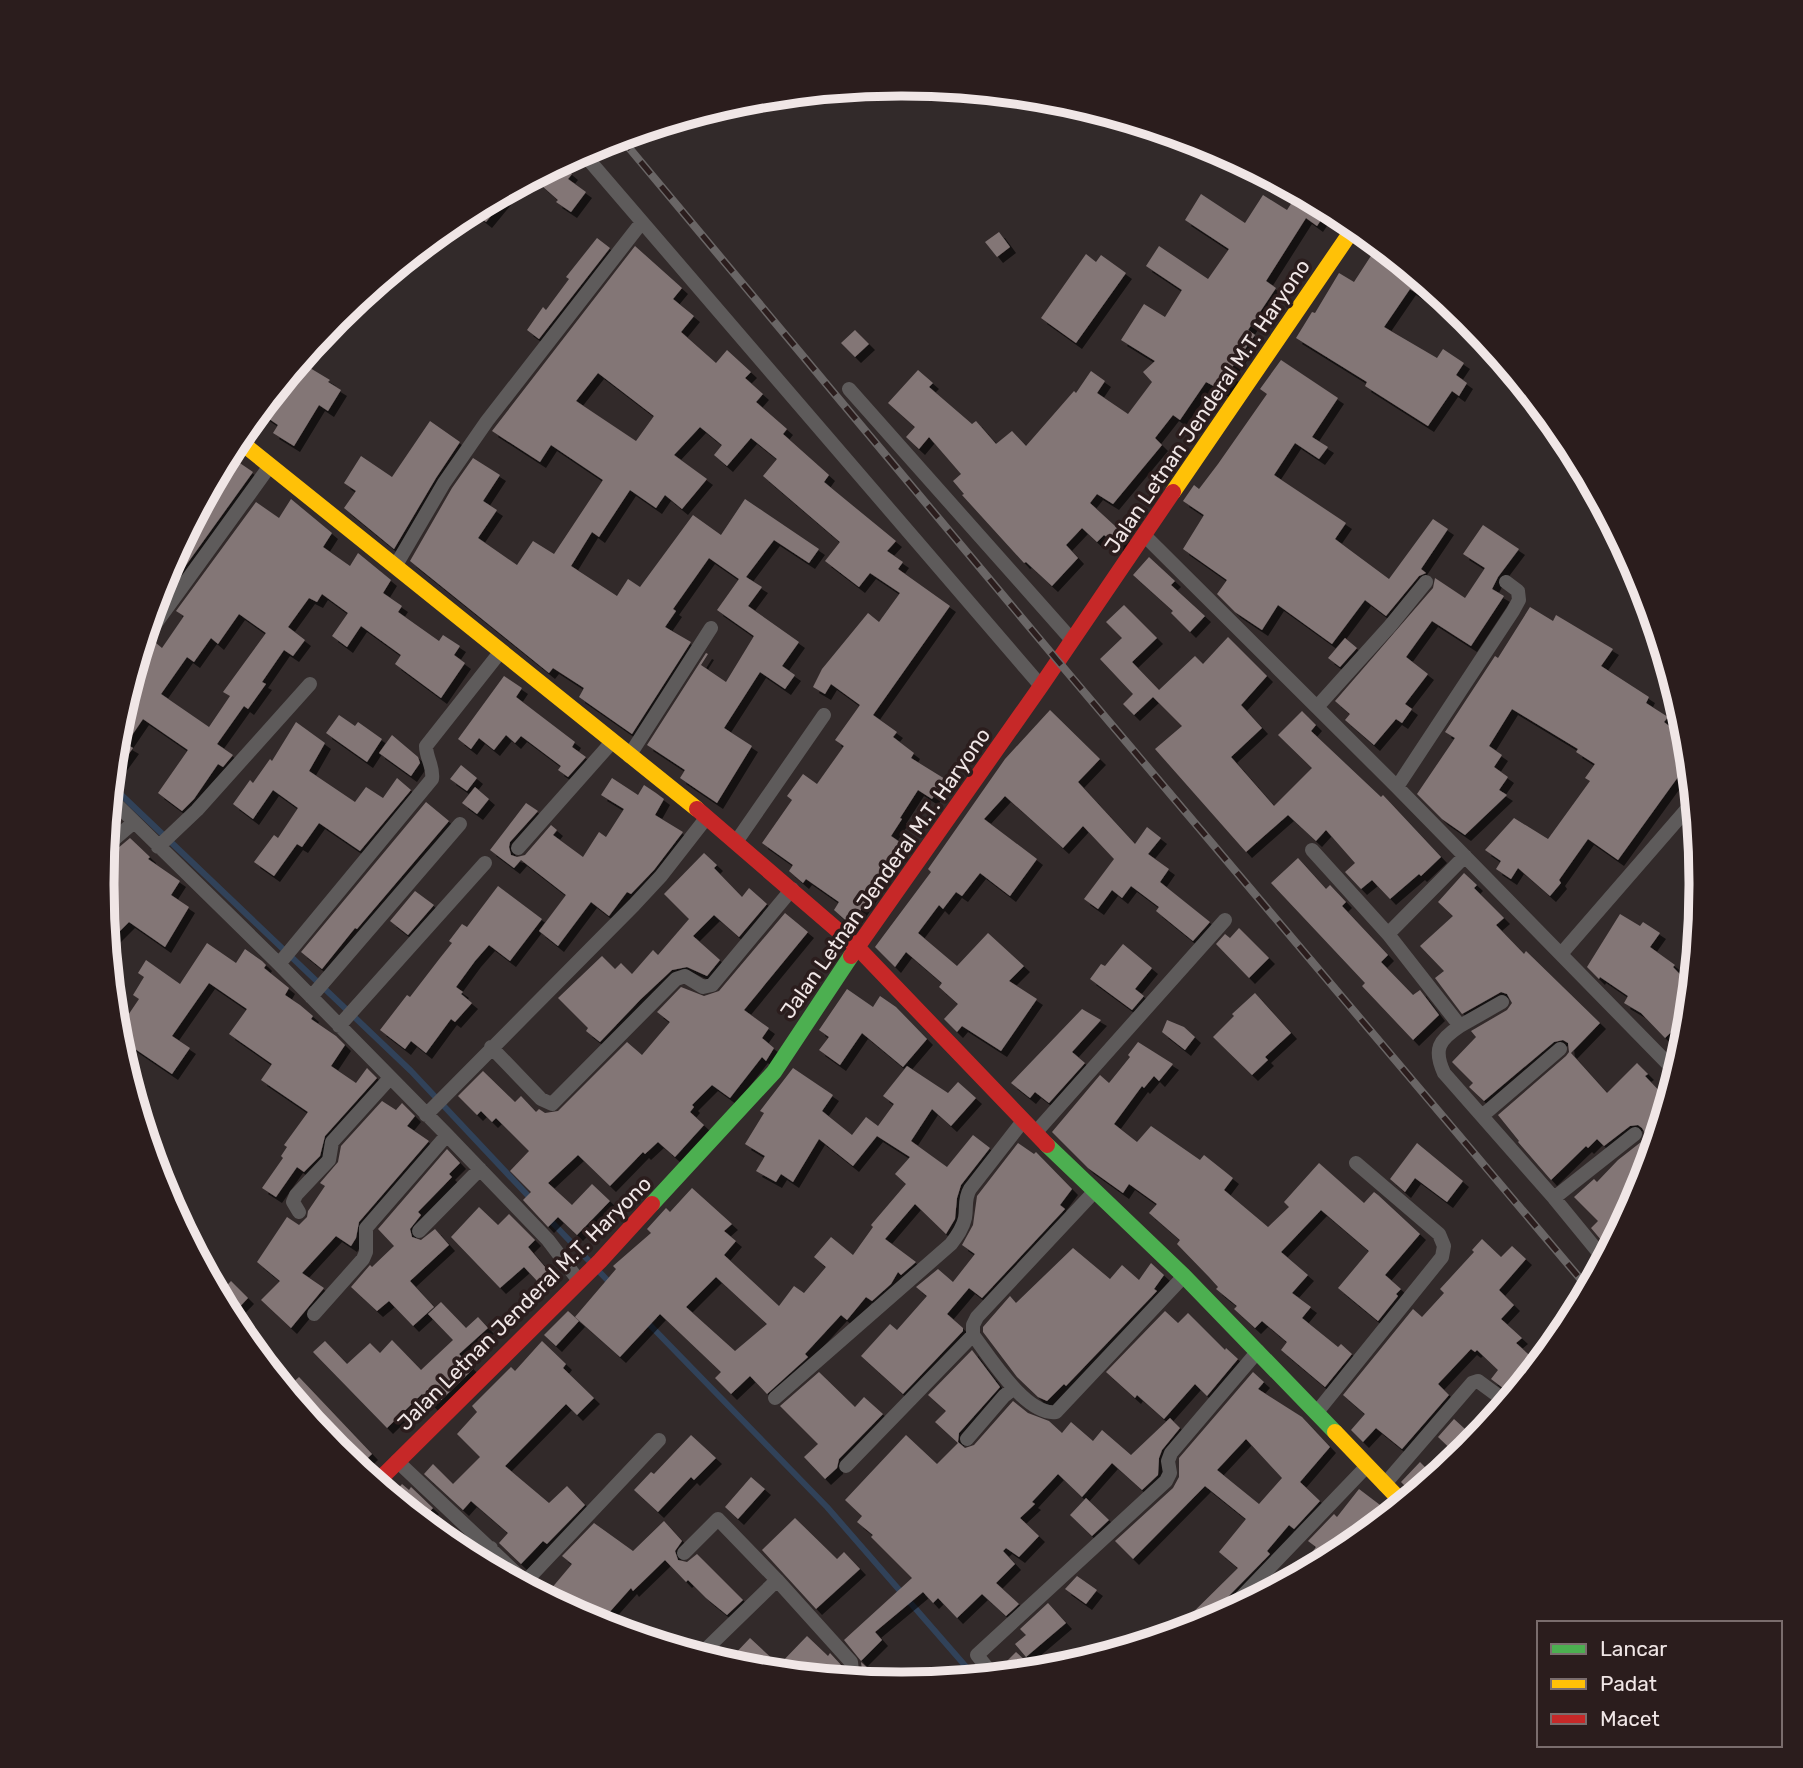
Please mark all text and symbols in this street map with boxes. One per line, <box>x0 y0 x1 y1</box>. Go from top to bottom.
street label: Jalan Letnan Jenderal M.T. Haryono <box>1099 254 1315 558</box>
street label: Jalan Letnan Jenderal M.T. Haryono <box>775 723 995 1023</box>
street label: Jalan Letnan Jenderal M.T. Haryono <box>392 1171 656 1435</box>
legend <box>1537 1621 1782 1747</box>
text: Lancar <box>1600 1636 1667 1661</box>
text: Padat <box>1600 1671 1657 1696</box>
text: Macet <box>1600 1706 1660 1731</box>

